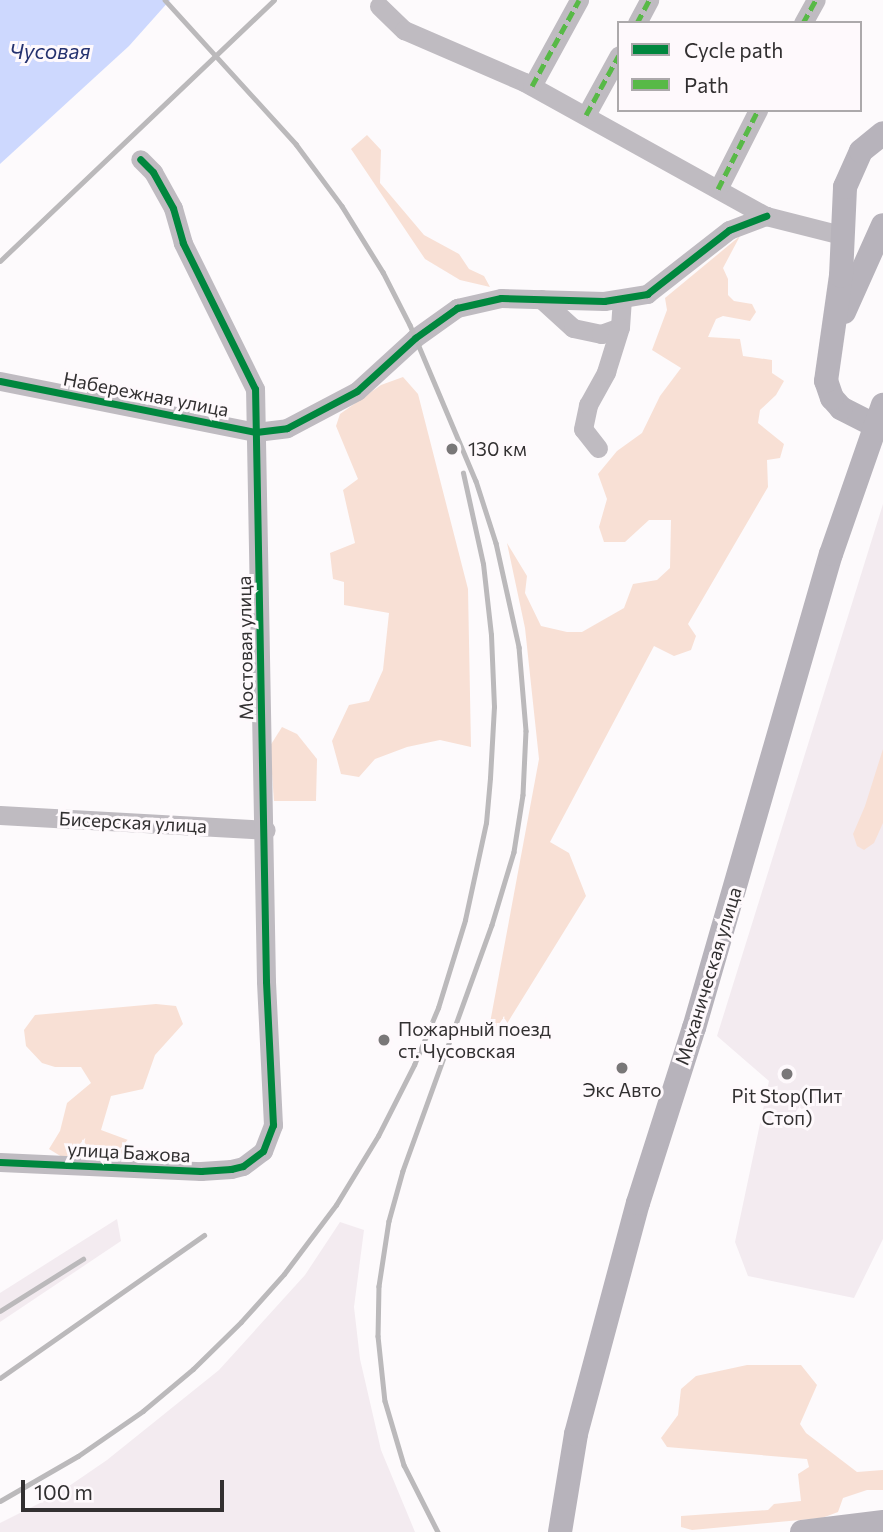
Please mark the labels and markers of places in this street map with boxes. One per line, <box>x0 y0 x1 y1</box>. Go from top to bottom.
place label: 130 км <box>468 438 527 460</box>
marker: 130 км <box>442 439 462 459</box>
place label: Пожарный поезд ст. Чусовская <box>398 1018 551 1062</box>
marker: Пожарный поезд ст. Чусовская <box>376 1032 392 1048</box>
marker: Экс Авто <box>614 1060 630 1076</box>
marker: Pit Stop(Пит Стоп) <box>779 1066 795 1082</box>
place label: Экс Авто <box>582 1079 662 1101</box>
place label: Pit Stop(Пит Стоп) <box>732 1085 842 1129</box>

